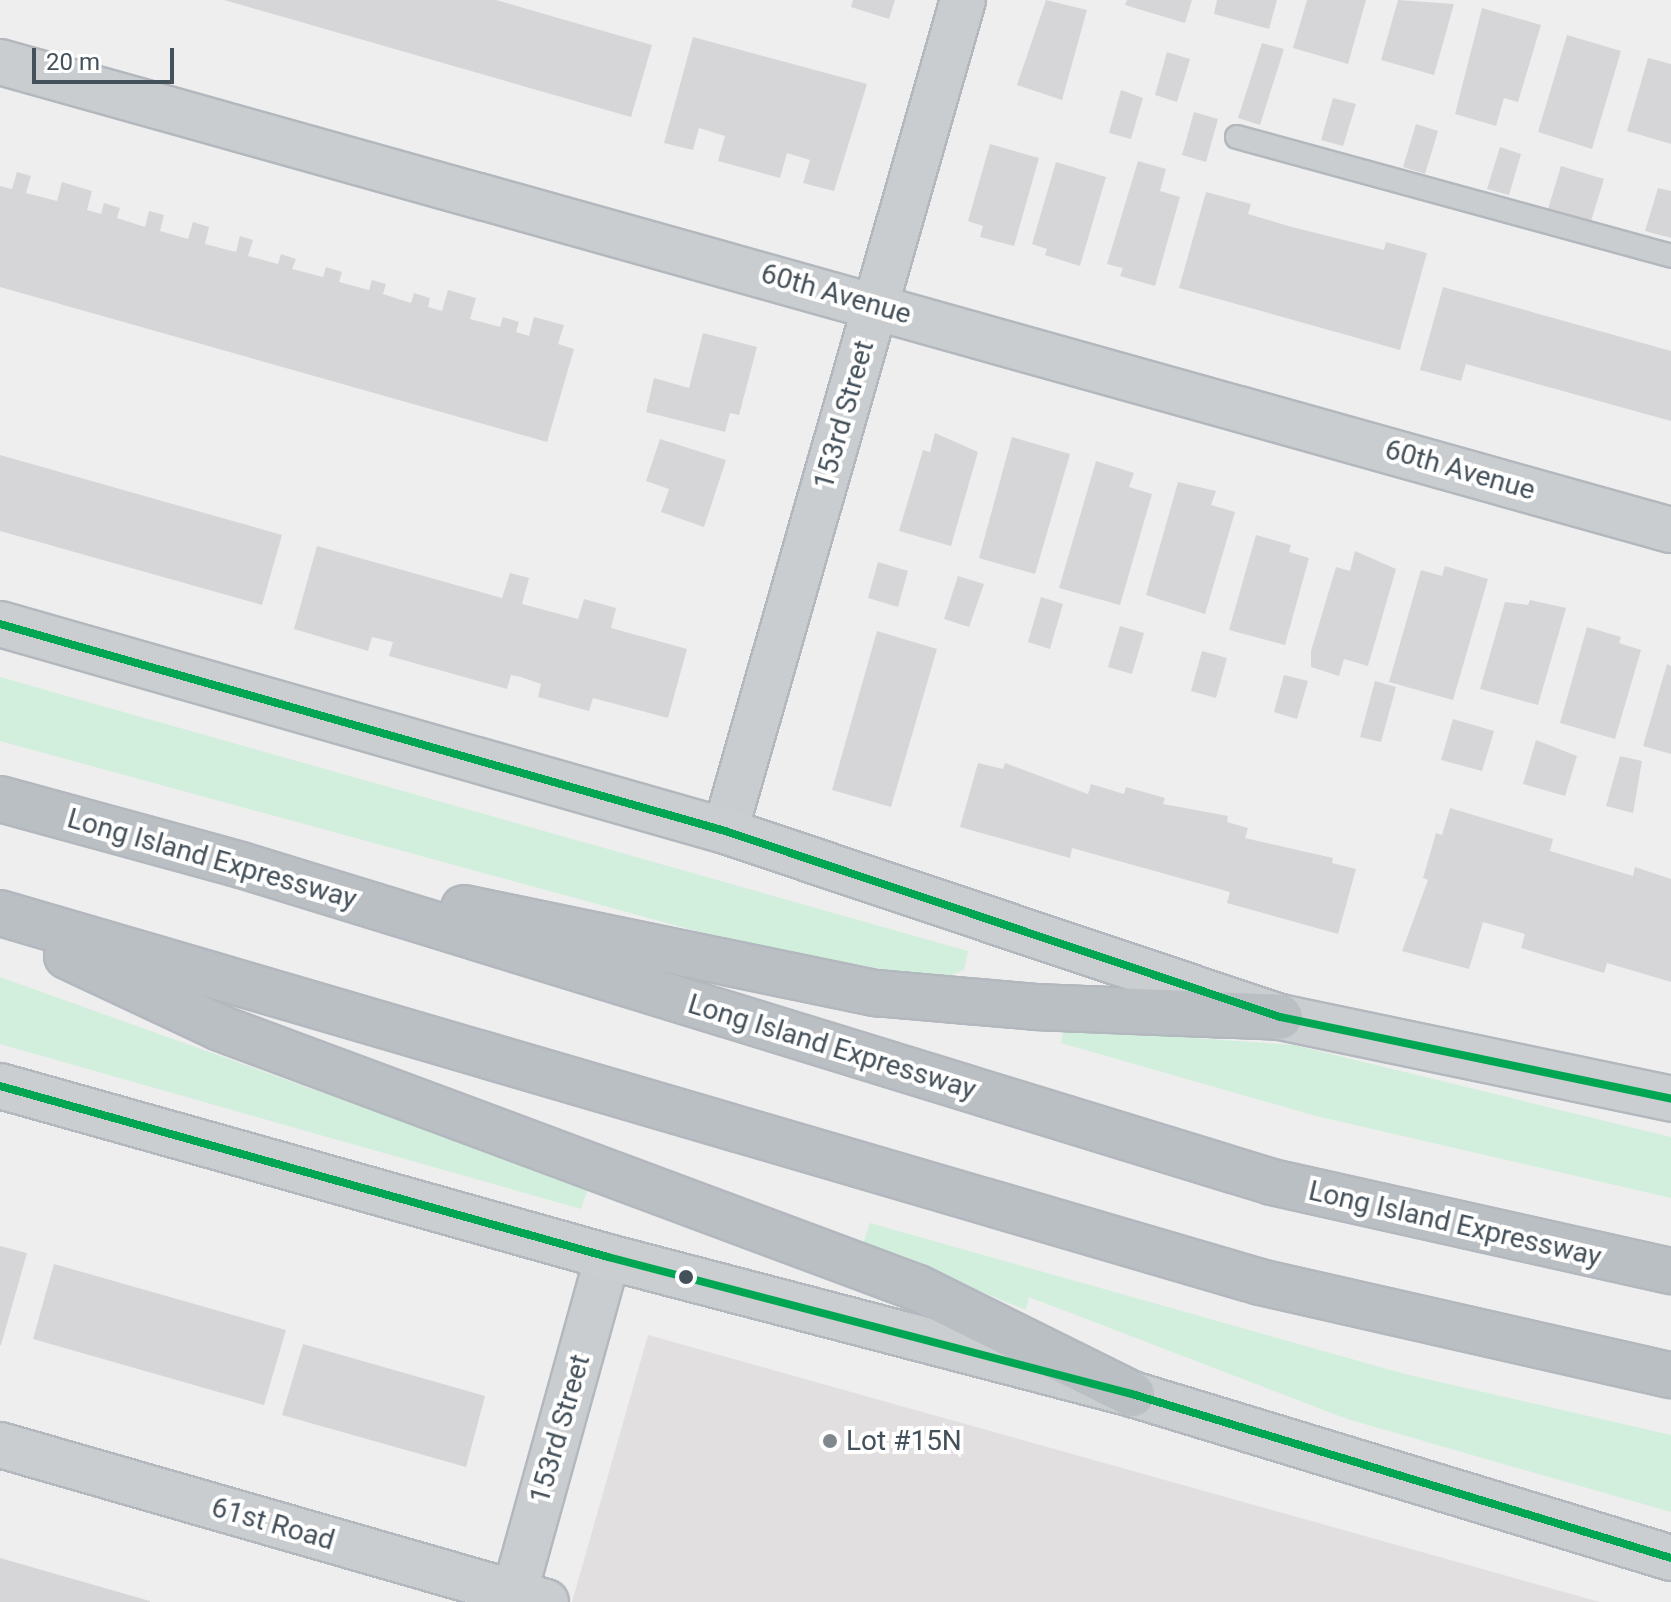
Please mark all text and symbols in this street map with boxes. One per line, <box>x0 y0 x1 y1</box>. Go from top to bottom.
scale bar <box>36 32 178 82</box>
text: 20 m <box>46 48 100 76</box>
street label: 60th Avenue <box>757 257 915 331</box>
street label: 153rd Street <box>807 337 881 493</box>
street label: 60th Avenue <box>1381 433 1539 507</box>
street label: Long Island Expressway <box>64 802 360 916</box>
street label: Long Island Expressway <box>684 987 980 1107</box>
street label: Long Island Expressway <box>1305 1174 1605 1274</box>
unlabelled marker <box>678 1269 694 1285</box>
street label: 153rd Street <box>523 1351 597 1507</box>
place label: Lot #15N <box>846 1424 962 1458</box>
marker: Lot #15N <box>821 1432 839 1450</box>
street label: 61st Road <box>208 1490 338 1558</box>

